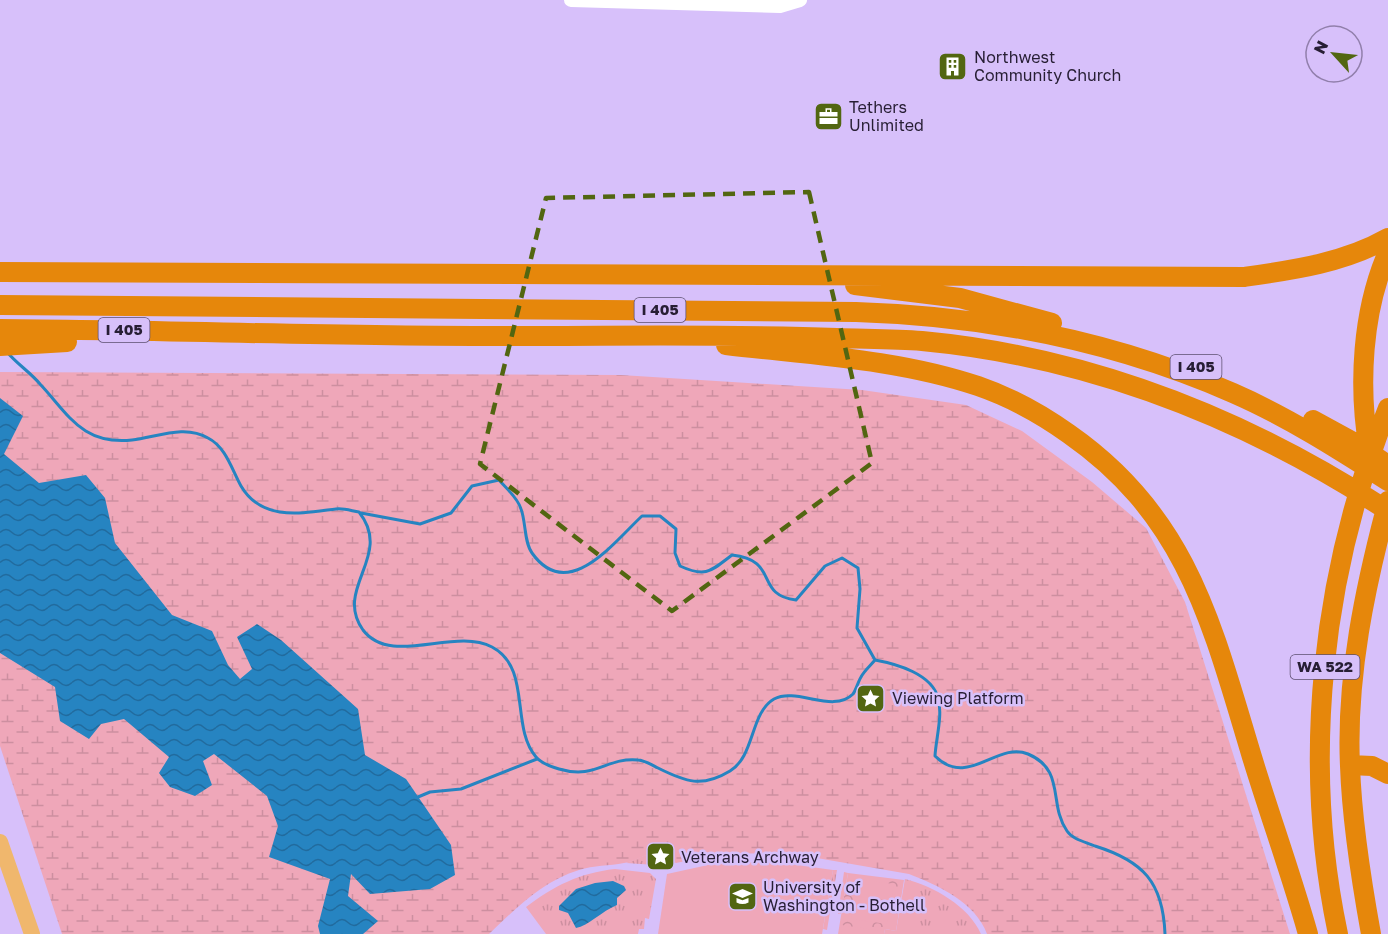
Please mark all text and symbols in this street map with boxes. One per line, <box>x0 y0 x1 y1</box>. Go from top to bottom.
north arrow <box>1304 24 1364 84</box>
text: N <box>1309 37 1332 57</box>
place label: Northwest Community Church <box>974 47 1121 85</box>
building icon: Northwest Community Church <box>937 50 969 82</box>
place label: Tethers Unlimited <box>849 97 924 135</box>
office icon: Tethers Unlimited <box>812 100 844 132</box>
road number: I 405 <box>634 298 686 322</box>
road number: I 405 <box>98 318 150 342</box>
road number: I 405 <box>1170 355 1222 379</box>
road number: WA 522 <box>1290 655 1360 679</box>
place icon: Viewing Platform <box>855 682 887 714</box>
place label: Viewing Platform <box>892 688 1024 708</box>
place icon: Veterans Archway <box>644 841 676 873</box>
place label: Veterans Archway <box>681 847 819 867</box>
place label: University of Washington - Bothell <box>763 877 925 915</box>
school or university icon: University of Washington - Bothell <box>726 880 758 912</box>

